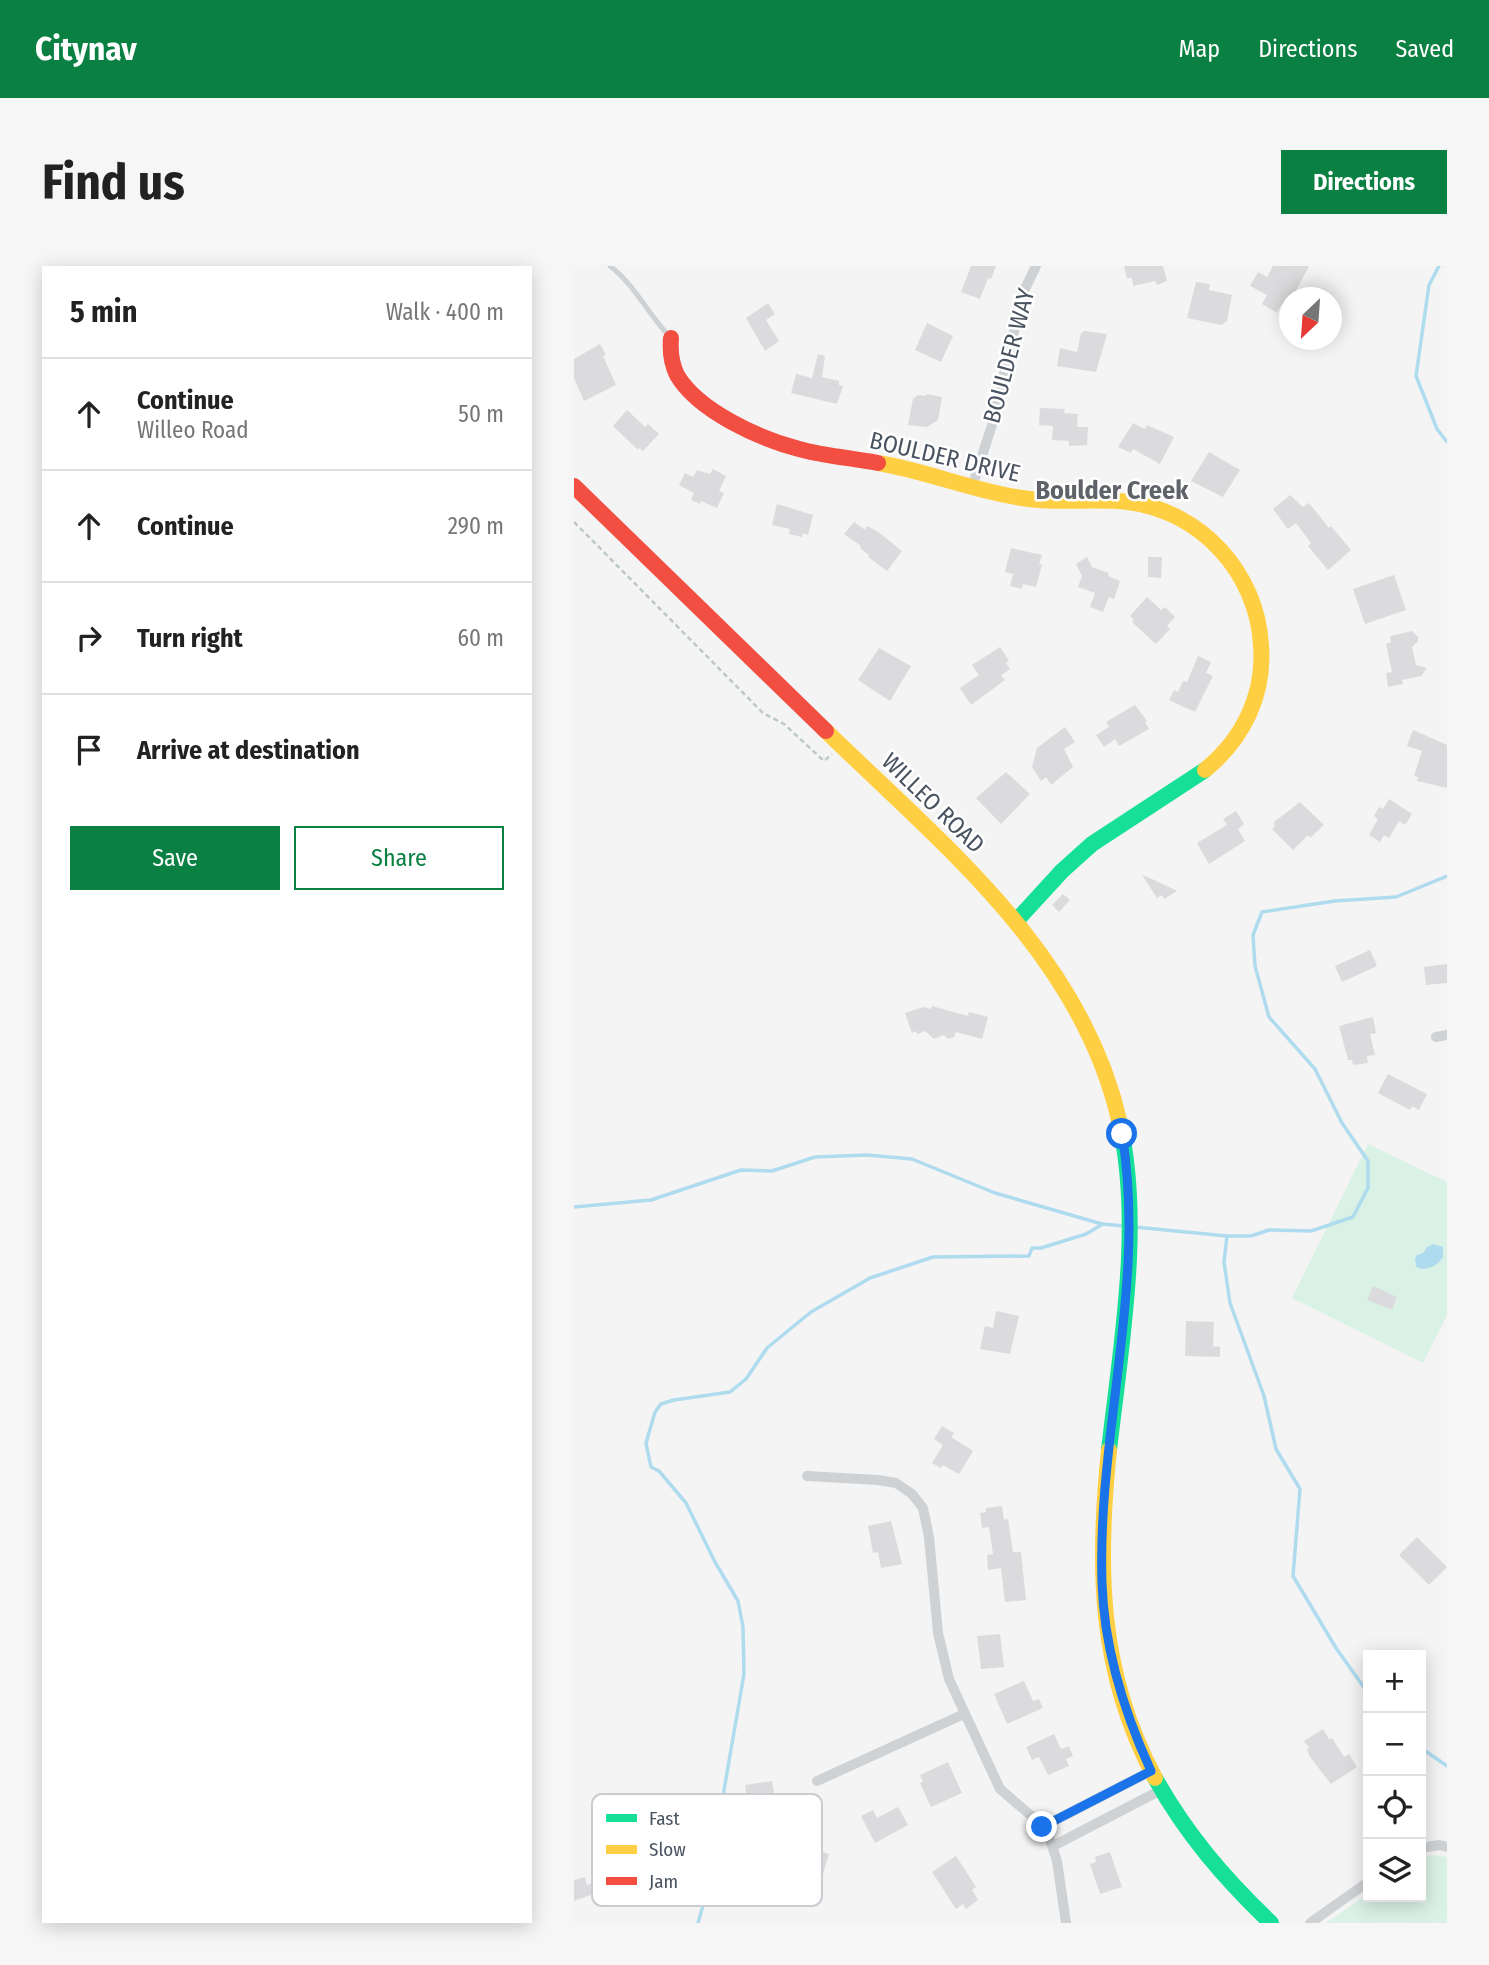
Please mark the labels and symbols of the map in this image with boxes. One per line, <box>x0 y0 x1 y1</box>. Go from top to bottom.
street label: BOULDER WAY <box>978 286 1040 426</box>
north arrow <box>1279 287 1342 350</box>
street label: BOULDER DRIVE <box>867 426 1023 488</box>
district label: Boulder Creek <box>1036 475 1189 506</box>
street label: WILLEO ROAD <box>876 747 990 859</box>
route start <box>1106 1118 1137 1149</box>
legend <box>592 1794 822 1906</box>
text: Fast <box>649 1807 680 1830</box>
route end <box>1026 1811 1057 1842</box>
text: Slow <box>649 1838 686 1861</box>
text: Jam <box>649 1870 678 1893</box>

